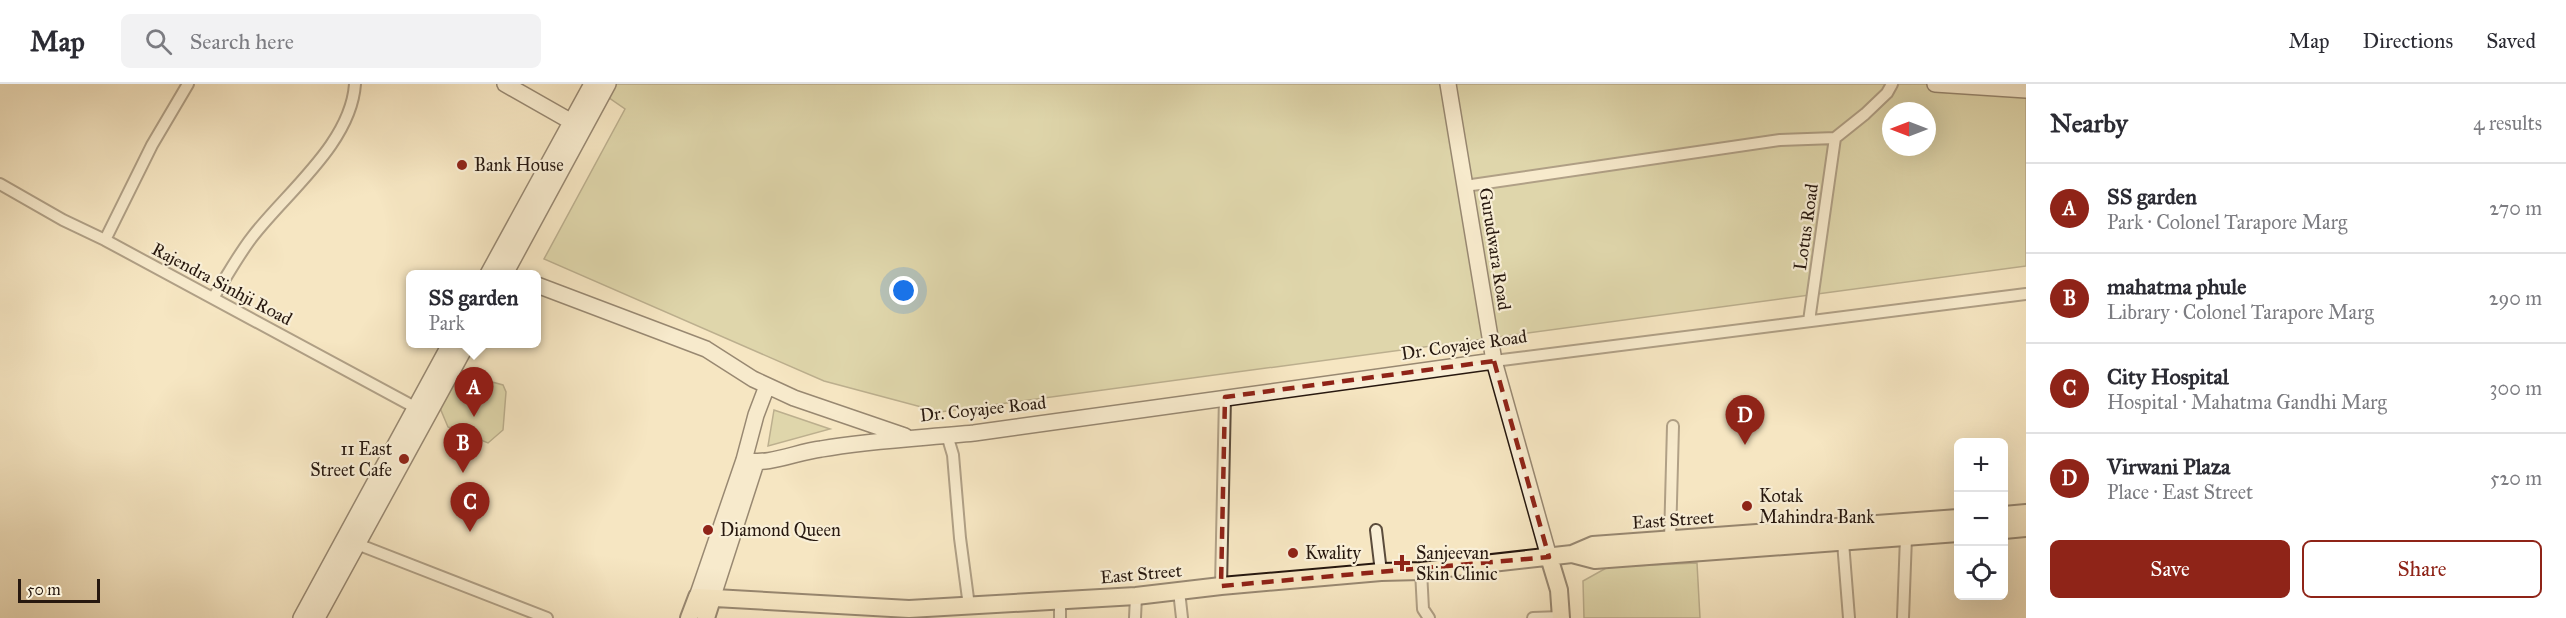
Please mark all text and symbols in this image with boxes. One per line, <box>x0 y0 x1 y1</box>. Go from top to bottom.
search box <box>121 14 541 68</box>
text: Map <box>30 24 85 59</box>
icon: search <box>142 25 175 58</box>
text: Search here <box>190 28 294 55</box>
text: Map <box>2289 28 2330 54</box>
text: Directions <box>2363 28 2453 54</box>
text: Saved <box>2486 28 2536 54</box>
north arrow <box>1882 102 1936 156</box>
text: Nearby <box>2050 107 2128 139</box>
text: 4 results <box>2473 111 2542 135</box>
place label: Bank House <box>474 154 564 176</box>
marker: Bank House <box>455 158 469 172</box>
street label: Lotus Road <box>1789 182 1823 272</box>
text: SS garden <box>2107 183 2197 210</box>
street label: Gurudwara Road <box>1474 186 1516 312</box>
text: A <box>2063 196 2076 220</box>
text: 270 m <box>2489 196 2542 220</box>
text: Park · Colonel Tarapore Marg <box>2107 210 2347 234</box>
street label: Rajendra Sinhji Road <box>148 238 296 330</box>
popup <box>406 270 541 348</box>
text: mahatma phule <box>2107 273 2246 300</box>
your location <box>889 276 918 305</box>
text: SS garden <box>429 284 518 311</box>
text: B <box>2063 286 2076 310</box>
text: 290 m <box>2489 286 2542 310</box>
text: Library · Colonel Tarapore Marg <box>2107 300 2374 324</box>
text: Park <box>429 311 465 335</box>
street label: Dr. Coyajee Road <box>1400 325 1528 365</box>
text: City Hospital <box>2107 363 2229 390</box>
pin: A <box>454 368 494 417</box>
text: C <box>2063 376 2076 400</box>
text: 300 m <box>2490 376 2542 400</box>
text: Hospital · Mahatma Gandhi Marg <box>2107 390 2387 414</box>
street label: Dr. Coyajee Road <box>919 391 1047 427</box>
pin: D <box>1726 396 1764 445</box>
pin: B <box>444 424 482 473</box>
place label: 11 East Street Cafe <box>310 438 393 481</box>
map controls <box>1954 438 2008 600</box>
button: + <box>1954 438 2008 492</box>
marker: 11 East Street Cafe <box>397 452 411 466</box>
text: Virwani Plaza <box>2107 453 2230 480</box>
text: D <box>2062 466 2077 490</box>
text: 520 m <box>2490 466 2542 490</box>
text: Place · East Street <box>2107 480 2253 504</box>
pin: C <box>450 482 490 532</box>
place label: Kotak Mahindra Bank <box>1759 485 1875 528</box>
button: − <box>1954 492 2008 546</box>
marker: Kotak Mahindra Bank <box>1740 499 1754 513</box>
street label: East Street <box>1631 506 1715 534</box>
place label: Diamond Queen <box>720 519 841 541</box>
marker: Diamond Queen <box>701 523 715 537</box>
button: Save <box>2050 540 2290 598</box>
button: Share <box>2302 540 2542 598</box>
place label: Kwality <box>1305 542 1362 564</box>
place label: Sanjeevan Skin Clinic <box>1416 542 1498 585</box>
marker: Kwality <box>1286 546 1300 560</box>
button: locate <box>1954 546 2008 600</box>
marker: Sanjeevan Skin Clinic <box>1393 554 1411 572</box>
street label: East Street <box>1099 559 1183 589</box>
scale bar <box>18 576 100 604</box>
text: 50 m <box>27 580 61 599</box>

